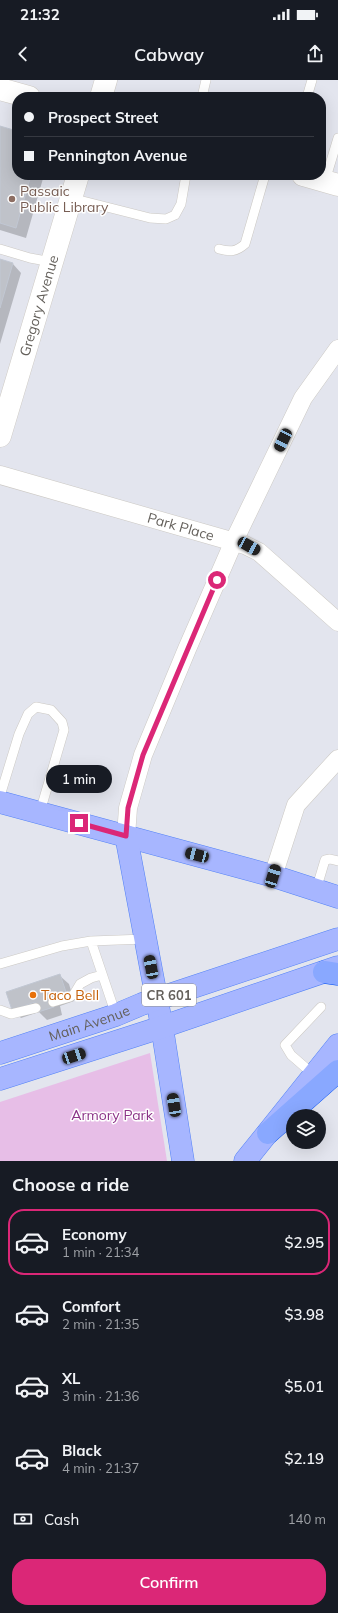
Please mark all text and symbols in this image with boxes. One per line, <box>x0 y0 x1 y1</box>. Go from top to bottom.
text: 21:32 <box>20 5 60 24</box>
icon: back <box>12 43 34 65</box>
text: Cabway <box>134 43 204 66</box>
icon: share <box>304 43 326 65</box>
text: Prospect Street <box>48 108 158 127</box>
text: Pennington Avenue <box>48 146 187 165</box>
place label: Passaic Public Library <box>20 182 109 216</box>
marker: Passaic Public Library <box>7 194 17 204</box>
street label: Gregory Avenue <box>15 253 63 358</box>
car <box>272 427 294 453</box>
street label: Park Place <box>145 509 216 545</box>
car <box>236 535 262 557</box>
route start <box>208 571 226 589</box>
callout: 1 min <box>46 765 112 793</box>
text: 1 min <box>62 771 96 787</box>
route end <box>70 814 88 832</box>
car <box>184 846 210 864</box>
car <box>264 863 282 889</box>
car <box>143 954 159 980</box>
road number: CR 601 <box>142 984 196 1006</box>
place label: Taco Bell <box>41 986 99 1004</box>
marker: Taco Bell <box>28 990 38 1000</box>
street label: Main Avenue <box>46 1001 133 1045</box>
car <box>61 1047 87 1065</box>
car <box>166 1092 182 1118</box>
park label: Armory Park <box>71 1106 154 1124</box>
map controls <box>286 1109 326 1149</box>
button: layers <box>286 1109 326 1149</box>
text: Choose a ride <box>12 1173 129 1196</box>
icon: car <box>14 1224 50 1260</box>
text: Economy <box>62 1225 127 1244</box>
text: $2.95 <box>284 1233 324 1252</box>
text: 1 min · 21:34 <box>62 1244 139 1260</box>
icon: car <box>14 1296 50 1332</box>
text: Comfort <box>62 1297 120 1316</box>
text: $3.98 <box>284 1305 324 1324</box>
text: 2 min · 21:35 <box>62 1316 139 1332</box>
icon: car <box>14 1368 50 1404</box>
text: XL <box>62 1369 80 1388</box>
text: $5.01 <box>284 1377 324 1396</box>
text: 3 min · 21:36 <box>62 1388 139 1404</box>
icon: car <box>14 1440 50 1476</box>
text: Black <box>62 1441 101 1460</box>
text: $2.19 <box>284 1449 324 1468</box>
text: 4 min · 21:37 <box>62 1460 139 1476</box>
icon: cash <box>12 1508 34 1530</box>
text: Cash <box>44 1510 79 1529</box>
text: 140 m <box>288 1511 326 1527</box>
button: Confirm <box>12 1559 326 1605</box>

